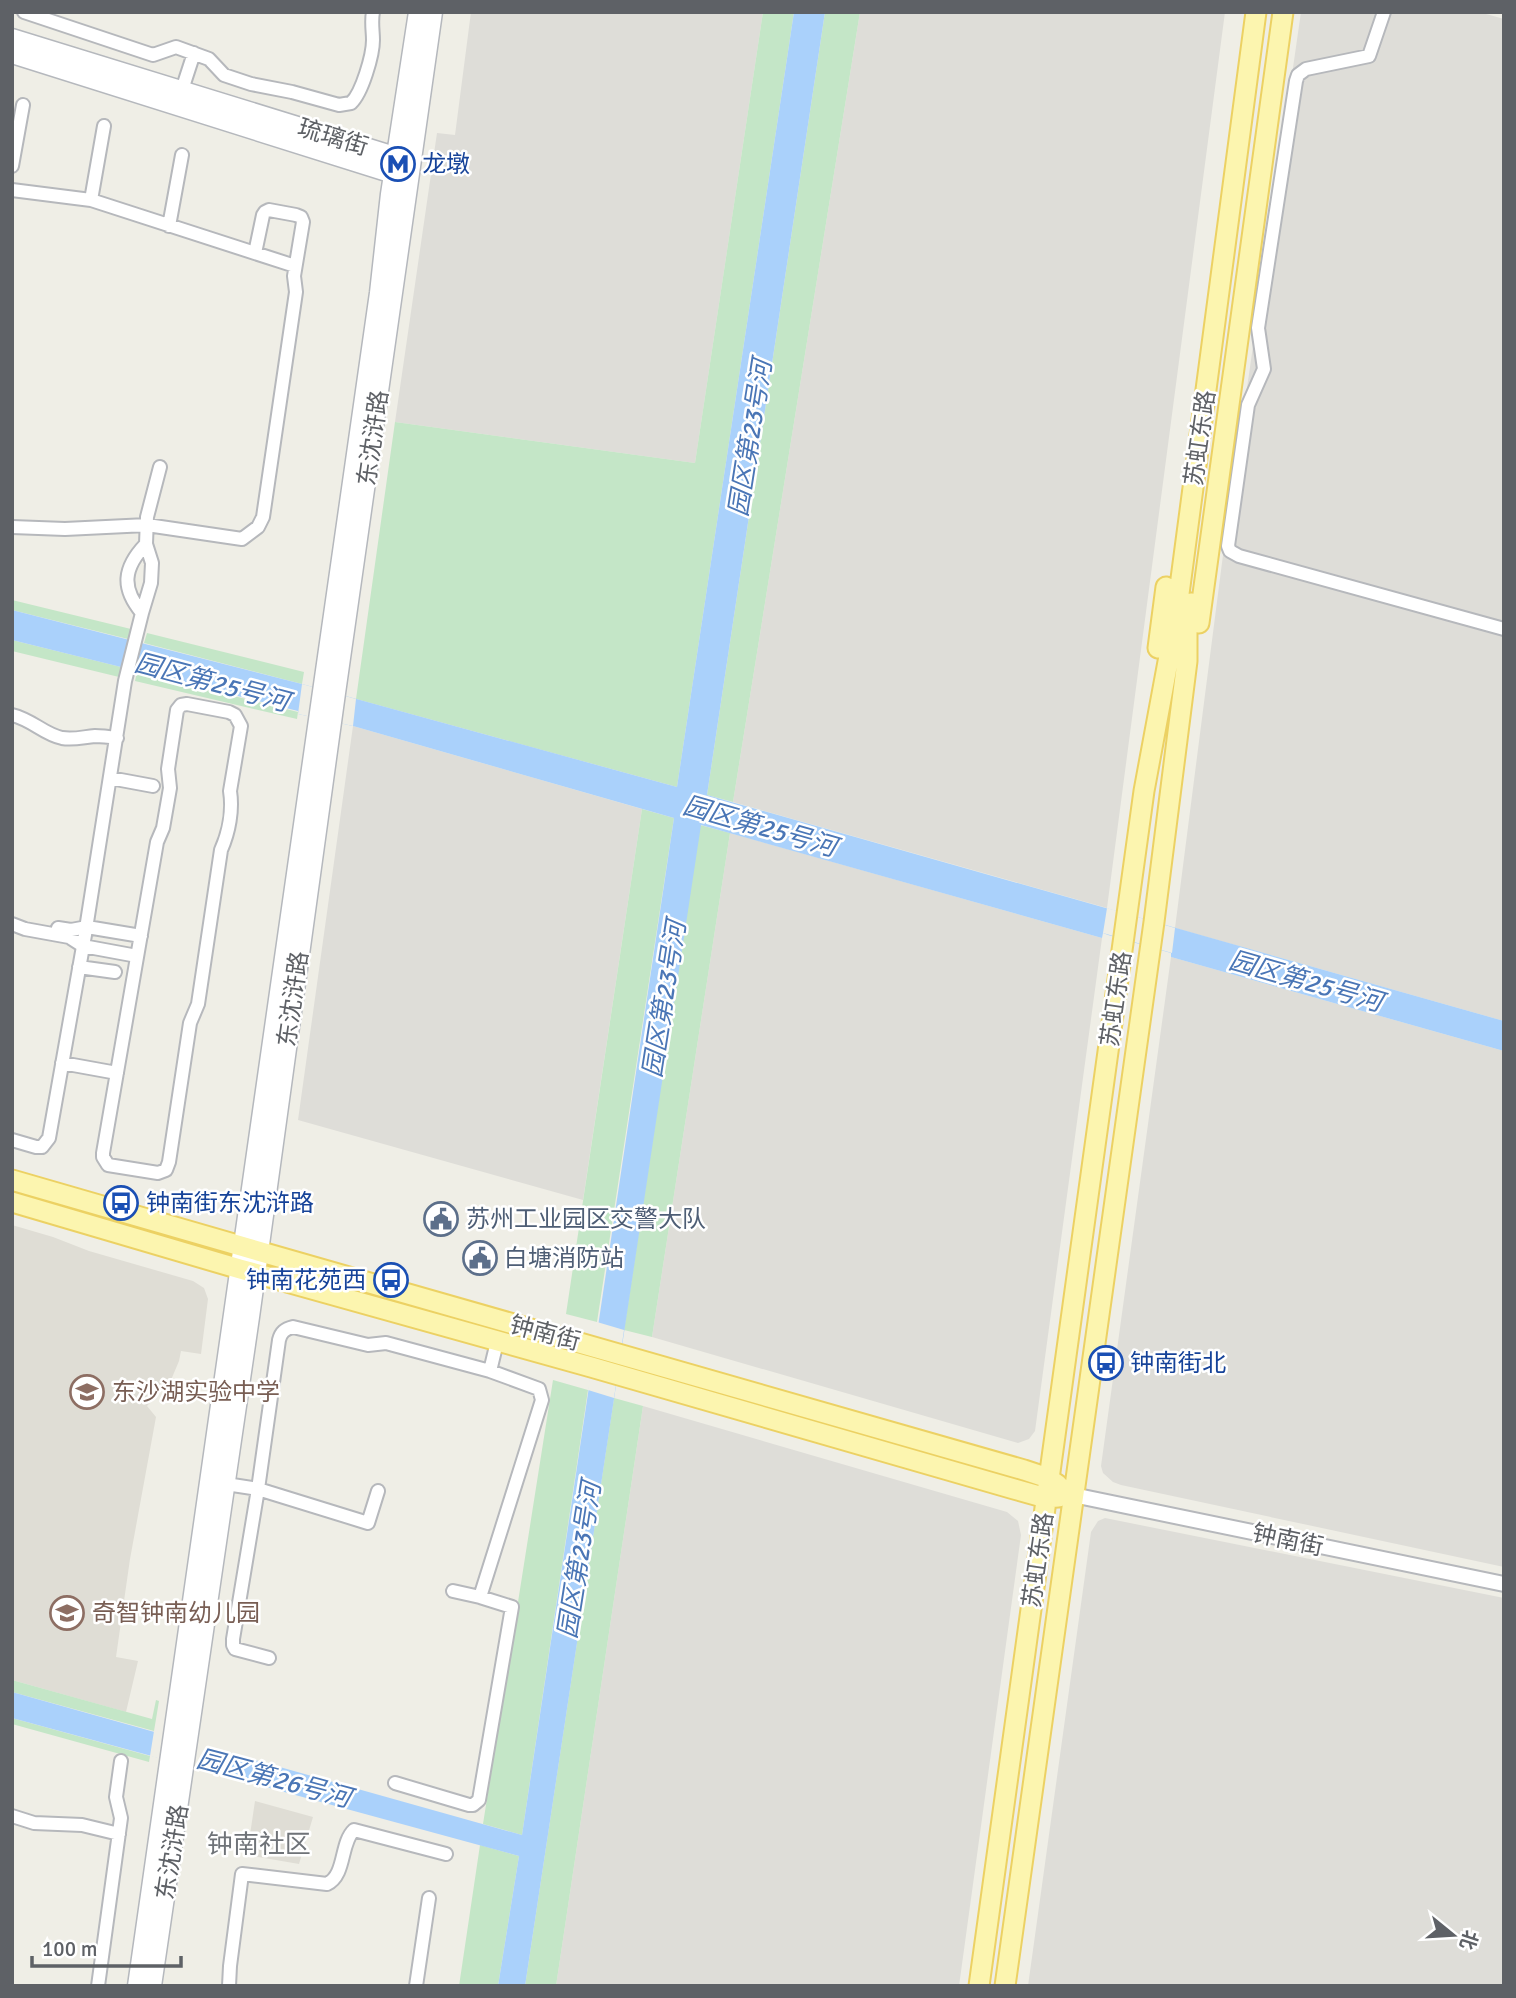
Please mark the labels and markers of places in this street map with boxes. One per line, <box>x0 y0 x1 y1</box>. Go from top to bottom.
metro station icon: 龙墩 <box>379 145 417 183</box>
place label: 龙墩 <box>422 149 470 179</box>
bus stop icon: 钟南街东沈浒路 <box>102 1184 140 1222</box>
place label: 钟南街东沈浒路 <box>146 1188 314 1218</box>
public building icon: 苏州工业园区交警大队 <box>422 1200 460 1238</box>
place label: 苏州工业园区交警大队 <box>466 1204 706 1234</box>
public building icon: 白塘消防站 <box>461 1239 499 1277</box>
place label: 白塘消防站 <box>504 1243 624 1273</box>
bus stop icon: 钟南花苑西 <box>372 1261 410 1299</box>
place label: 钟南花苑西 <box>246 1265 366 1295</box>
bus stop icon: 钟南街北 <box>1087 1344 1125 1382</box>
place label: 钟南街北 <box>1130 1348 1226 1378</box>
school or university icon: 东沙湖实验中学 <box>68 1373 106 1411</box>
place label: 东沙湖实验中学 <box>112 1377 280 1407</box>
school or university icon: 奇智钟南幼儿园 <box>48 1594 86 1632</box>
place label: 奇智钟南幼儿园 <box>92 1598 260 1628</box>

